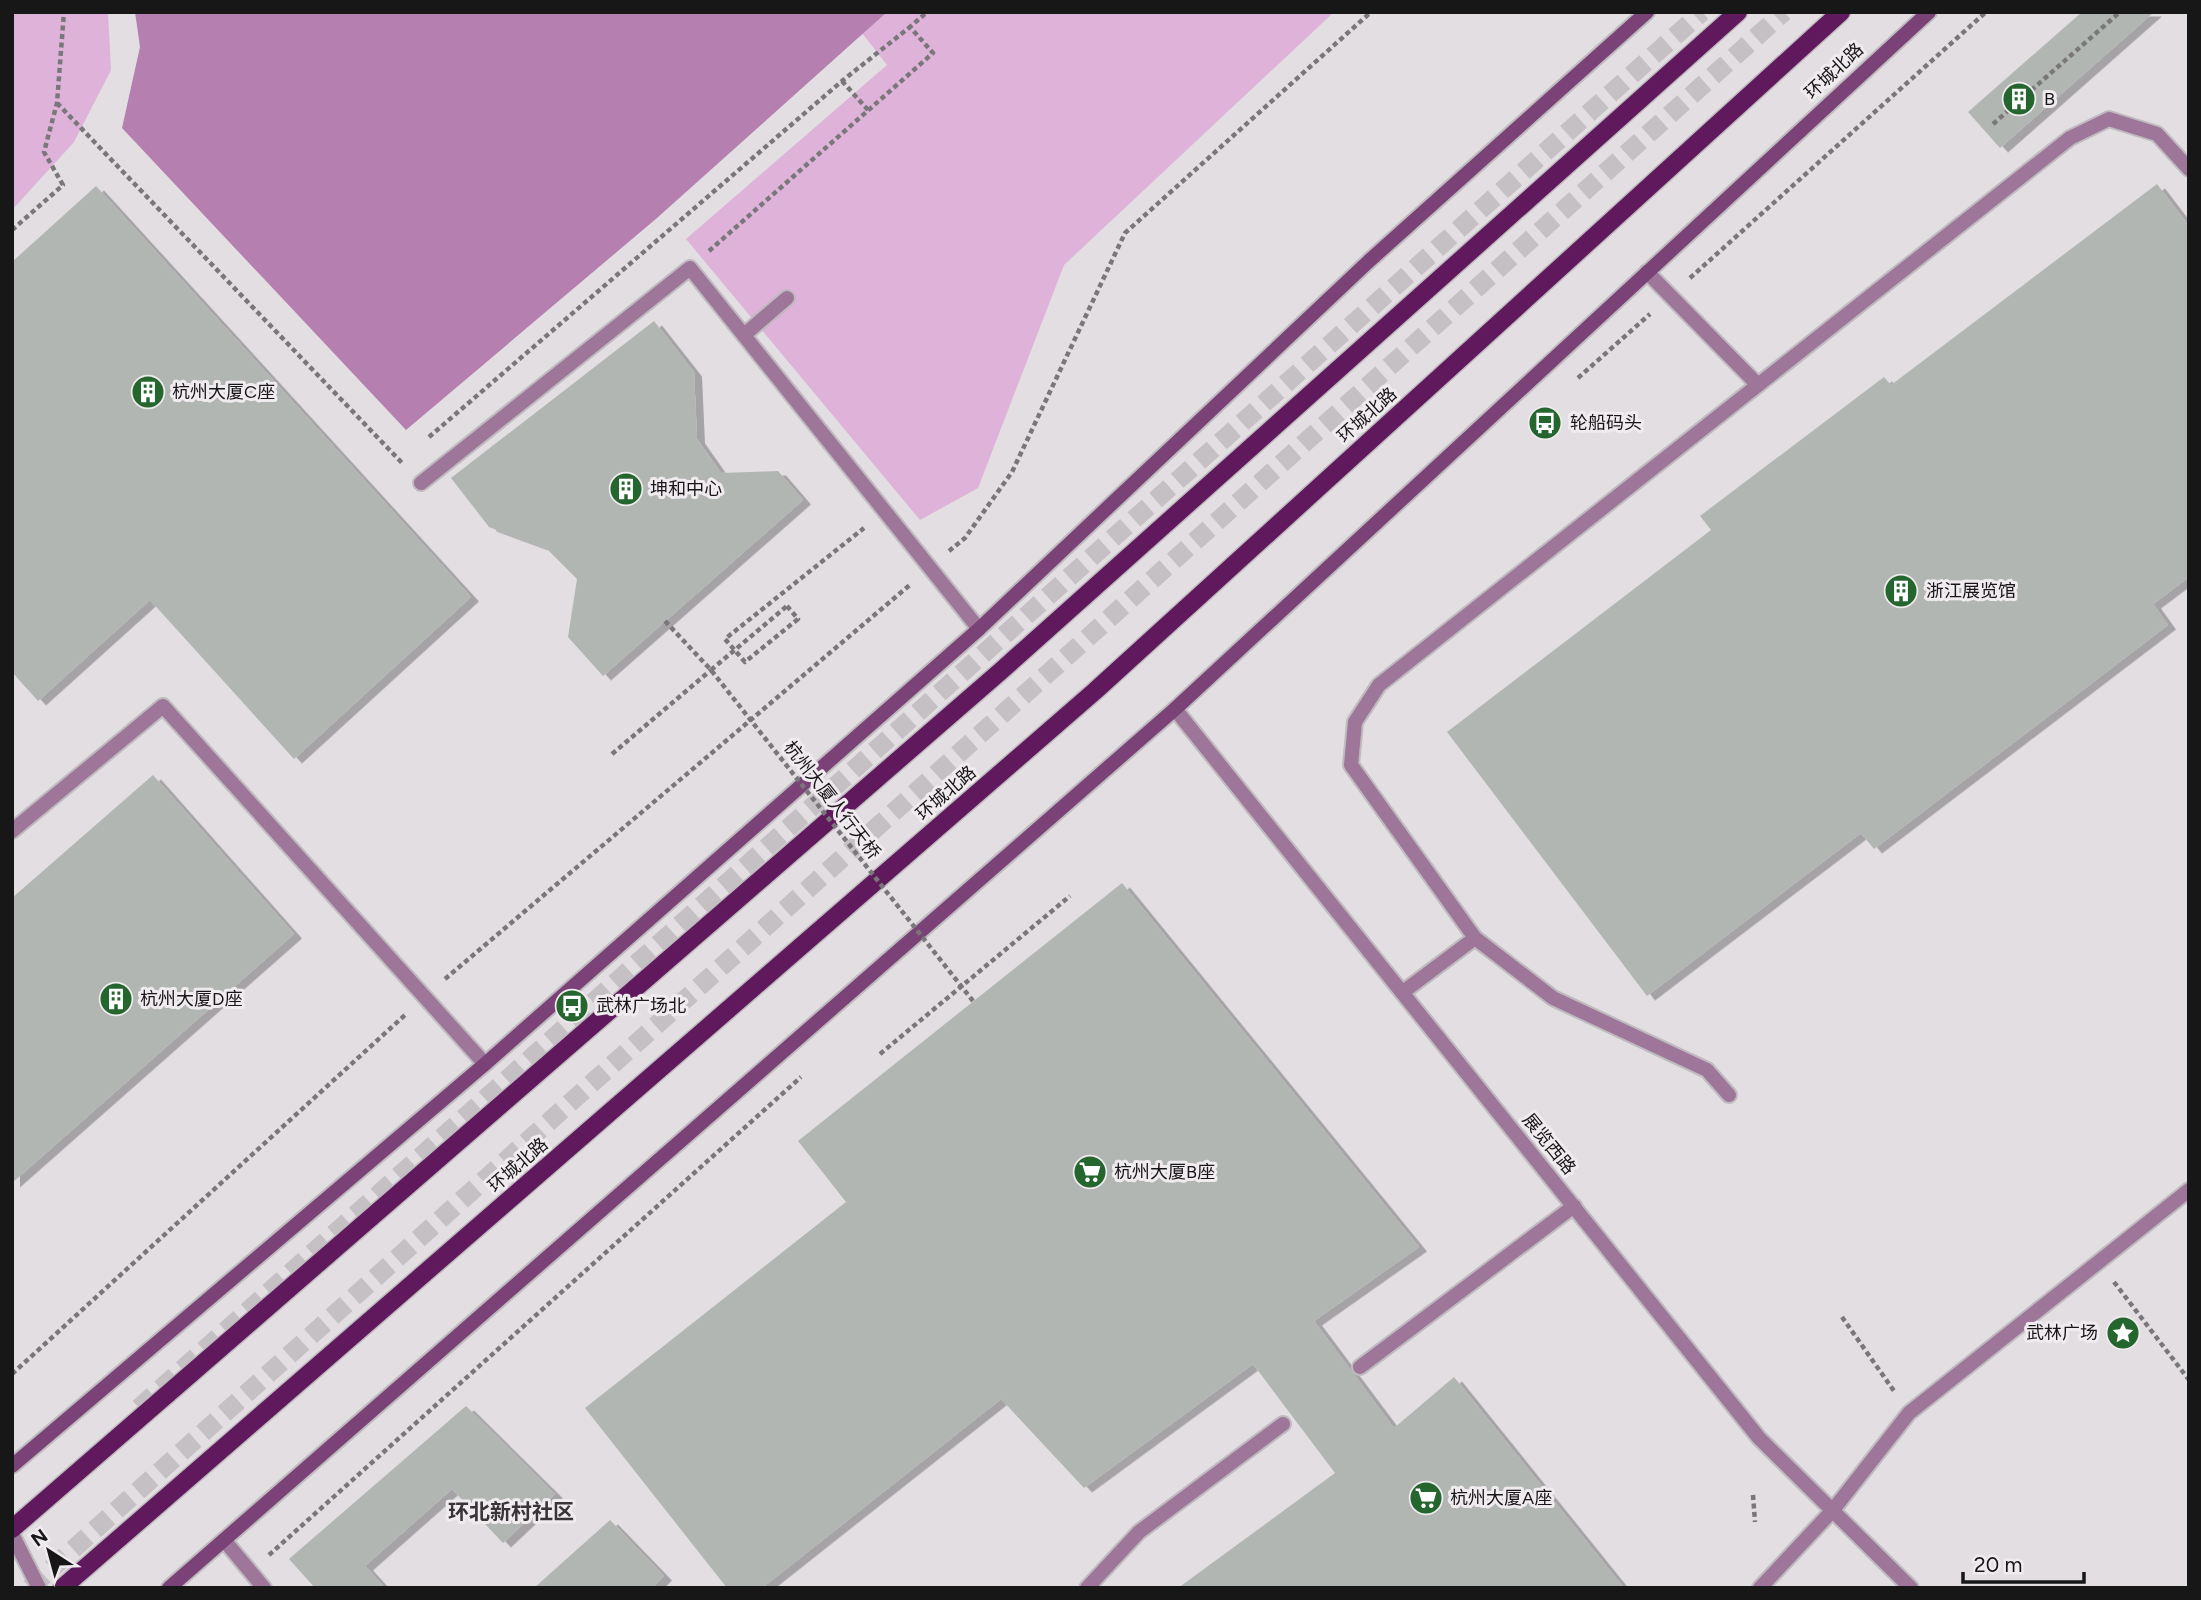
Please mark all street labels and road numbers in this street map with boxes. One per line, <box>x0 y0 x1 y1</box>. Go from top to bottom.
street label: 环城北路 <box>1800 38 1868 104</box>
street label: 环城北路 <box>1333 383 1401 447</box>
street label: 杭州大厦人行天桥 <box>779 736 885 864</box>
street label: 环城北路 <box>912 761 980 825</box>
street label: 展览西路 <box>1518 1109 1580 1179</box>
street label: 环城北路 <box>484 1133 552 1197</box>

